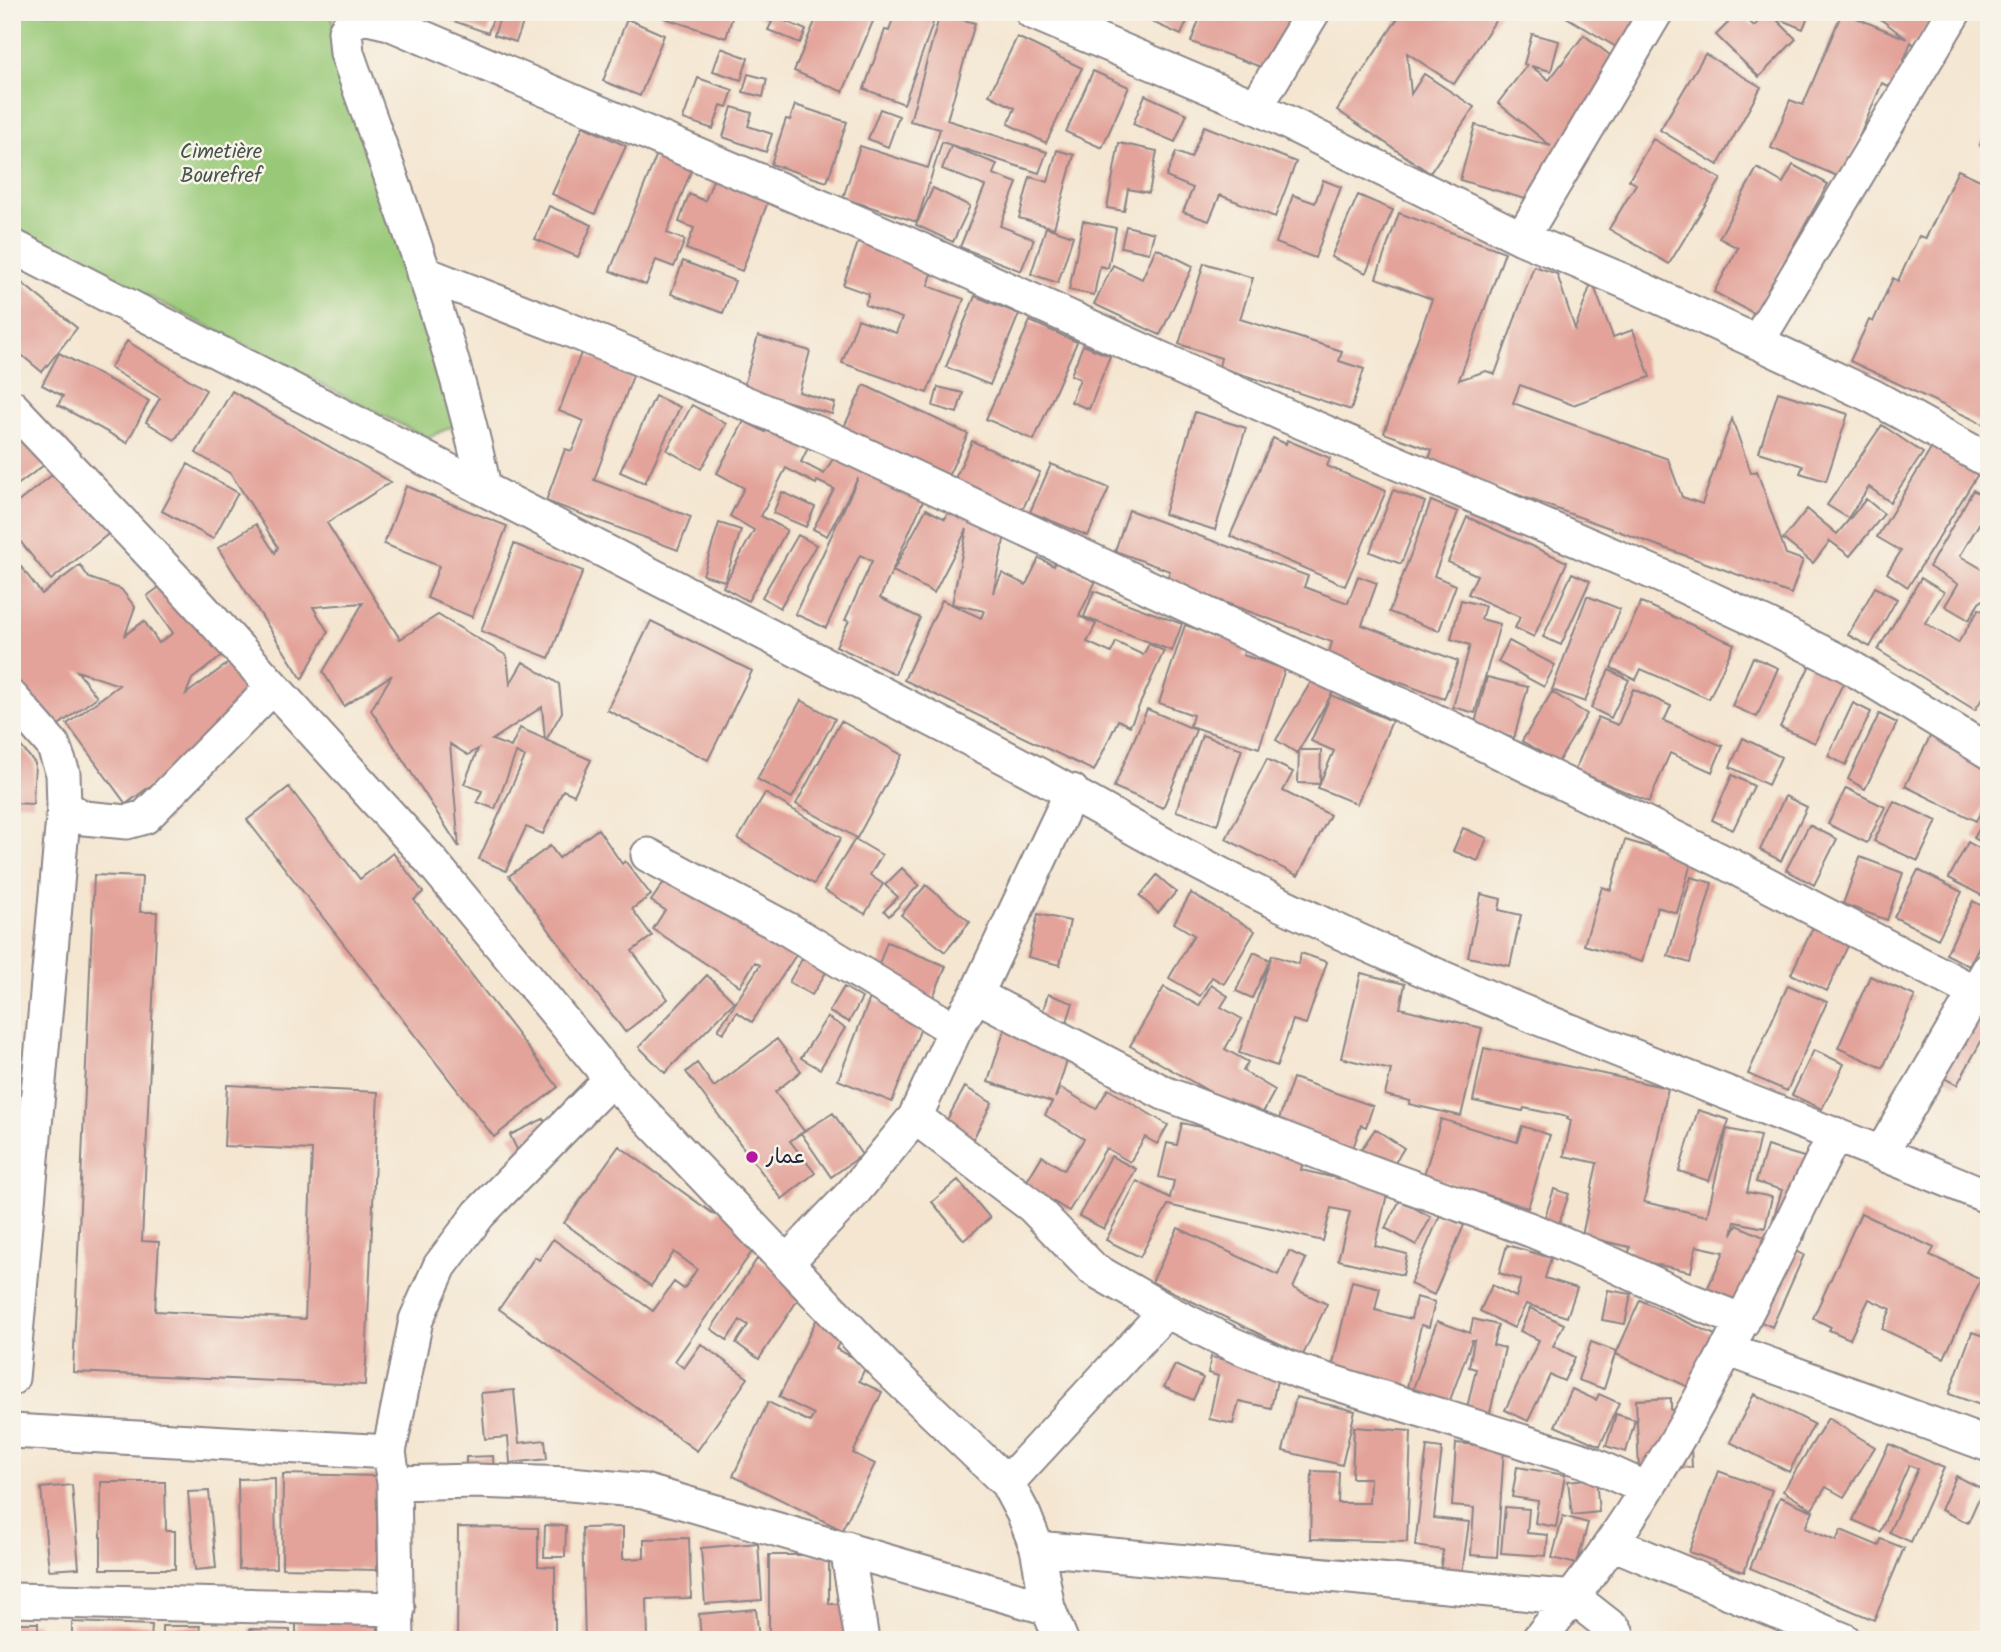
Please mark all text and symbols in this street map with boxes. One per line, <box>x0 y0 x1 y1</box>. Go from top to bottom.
park label: Cimetière Bourefref <box>180 136 264 193</box>
place label: عمار <box>765 1141 806 1174</box>
marker: عمار <box>744 1149 760 1165</box>

